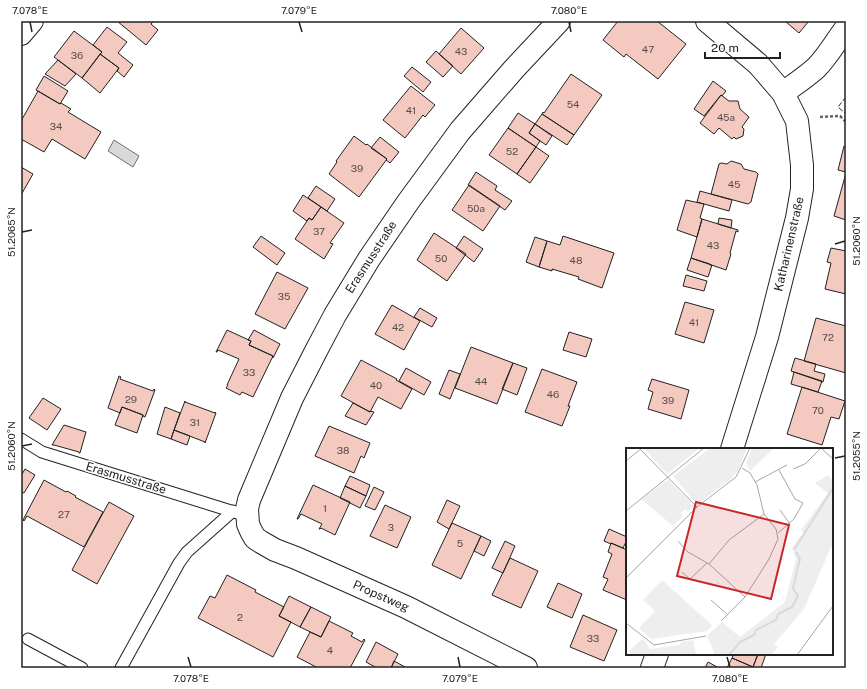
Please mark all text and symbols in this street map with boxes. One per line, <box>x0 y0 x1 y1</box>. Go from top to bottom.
text: 7.078°E <box>12 4 48 16</box>
text: 7.079°E <box>281 4 317 16</box>
text: 7.080°E <box>551 4 587 16</box>
scale bar <box>705 34 780 60</box>
text: 20 m <box>711 41 739 55</box>
house number: 47 <box>642 43 654 55</box>
house number: 43 <box>455 45 467 57</box>
house number: 36 <box>71 49 83 61</box>
house number: 54 <box>567 98 579 110</box>
house number: 41 <box>406 104 416 116</box>
house number: 45a <box>717 111 735 123</box>
house number: 34 <box>50 120 62 132</box>
house number: 52 <box>506 145 518 157</box>
house number: 39 <box>351 162 363 174</box>
house number: 45 <box>728 178 740 190</box>
street label: Katharinenstraße <box>771 195 807 293</box>
house number: 50a <box>467 202 485 214</box>
text: 51.2065°N <box>5 207 17 257</box>
text: 51.2060°N <box>850 216 862 266</box>
street label: Erasmusstraße <box>342 218 400 296</box>
house number: 37 <box>313 225 325 237</box>
house number: 43 <box>707 239 719 251</box>
house number: 50 <box>435 252 447 264</box>
house number: 48 <box>570 254 582 266</box>
house number: 35 <box>278 290 290 302</box>
house number: 41 <box>689 316 699 328</box>
house number: 42 <box>392 321 404 333</box>
house number: 72 <box>822 331 834 343</box>
house number: 33 <box>243 366 255 378</box>
house number: 44 <box>475 375 487 387</box>
house number: 40 <box>370 379 382 391</box>
house number: 46 <box>547 388 559 400</box>
house number: 29 <box>125 393 137 405</box>
house number: 39 <box>662 394 674 406</box>
house number: 70 <box>812 404 824 416</box>
house number: 31 <box>190 416 200 428</box>
text: 51.2060°N <box>5 421 17 471</box>
text: 51.2055°N <box>850 431 862 481</box>
house number: 38 <box>337 444 349 456</box>
inset map <box>626 448 833 655</box>
street label: Erasmusstraße <box>84 459 168 497</box>
house number: 1 <box>323 502 327 514</box>
house number: 27 <box>58 508 70 520</box>
house number: 3 <box>388 521 394 533</box>
house number: 5 <box>457 537 463 549</box>
street label: Propstweg <box>351 577 411 615</box>
house number: 2 <box>237 611 243 623</box>
house number: 33 <box>587 632 599 644</box>
house number: 4 <box>327 644 333 656</box>
text: 7.078°E <box>173 672 209 684</box>
text: 7.079°E <box>442 672 478 684</box>
text: 7.080°E <box>712 672 748 684</box>

